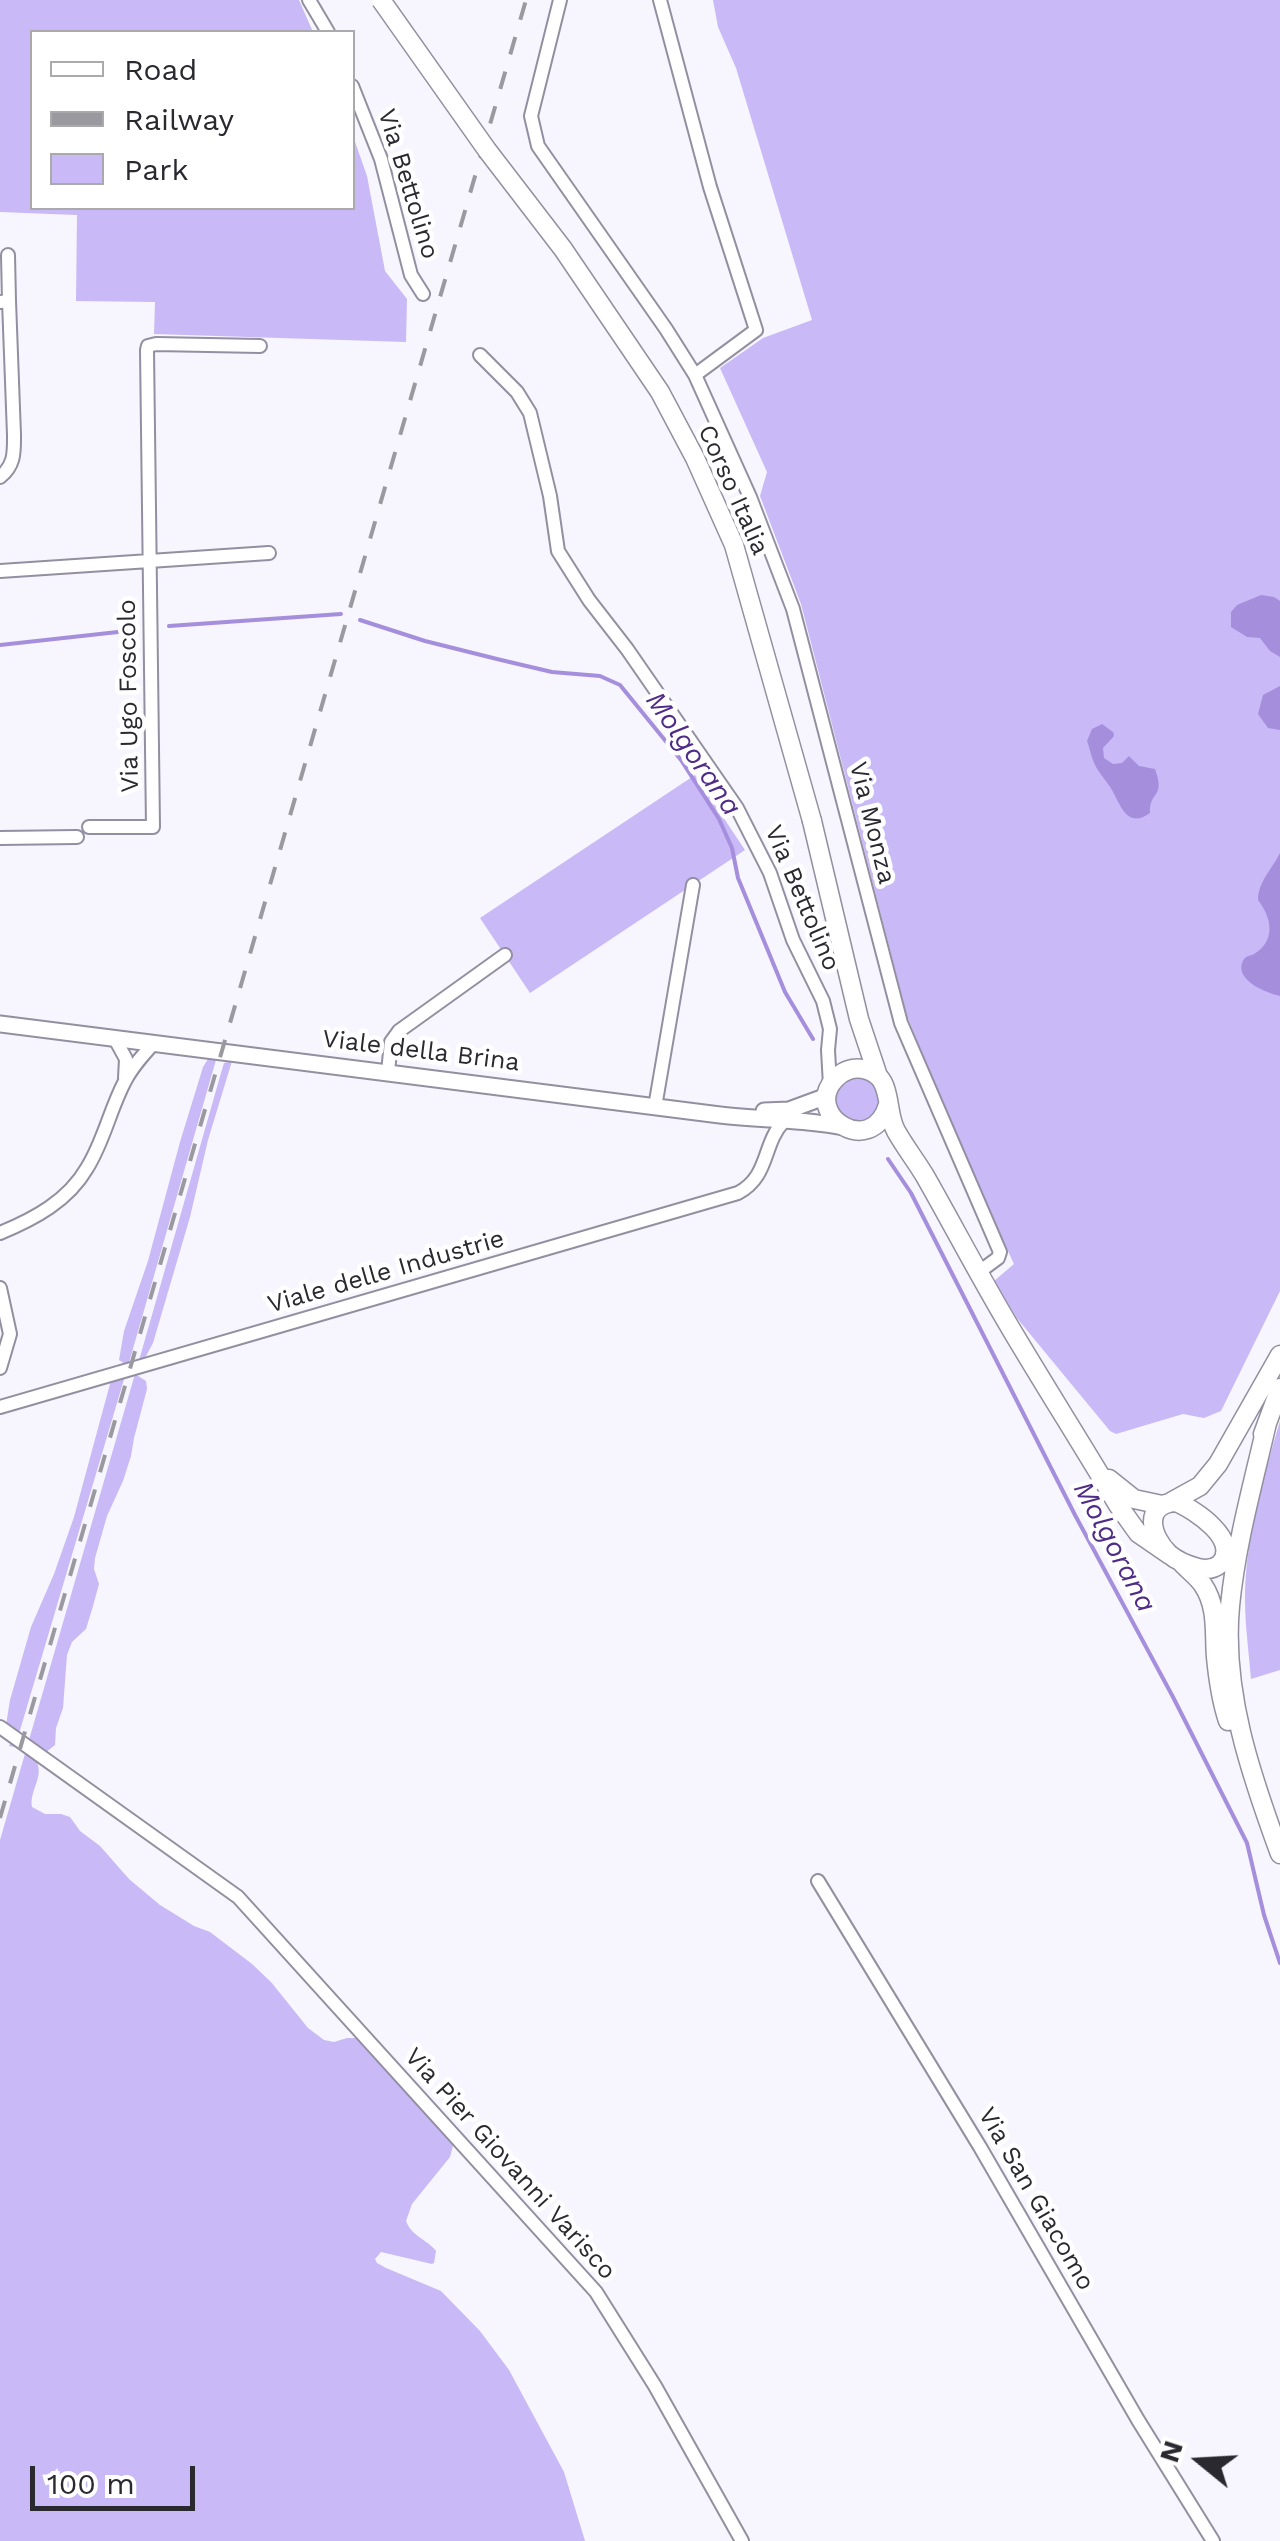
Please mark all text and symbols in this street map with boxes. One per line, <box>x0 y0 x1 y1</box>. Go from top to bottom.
legend <box>30 30 355 210</box>
text: Road <box>124 52 197 87</box>
text: Railway <box>124 102 234 137</box>
street label: Via Bettolino <box>371 105 445 263</box>
text: Park <box>124 152 189 187</box>
street label: Corso Italia <box>691 420 775 560</box>
street label: Via Ugo Foscolo <box>112 599 146 793</box>
water label: Molgorana <box>638 685 748 823</box>
street label: Via Monza <box>842 759 902 887</box>
street label: Via Bettolino <box>758 821 846 975</box>
street label: Viale della Brina <box>321 1024 521 1078</box>
street label: Viale delle Industrie <box>264 1224 508 1320</box>
water label: Molgorana <box>1065 1476 1163 1618</box>
street label: Via Pier Giovanni Varisco <box>398 2042 622 2286</box>
street label: Via San Giacomo <box>971 2102 1101 2296</box>
north arrow <box>1150 2411 1250 2511</box>
text: N <box>1152 2437 1190 2467</box>
scale bar <box>35 2446 200 2508</box>
text: 100 m <box>47 2466 135 2501</box>

